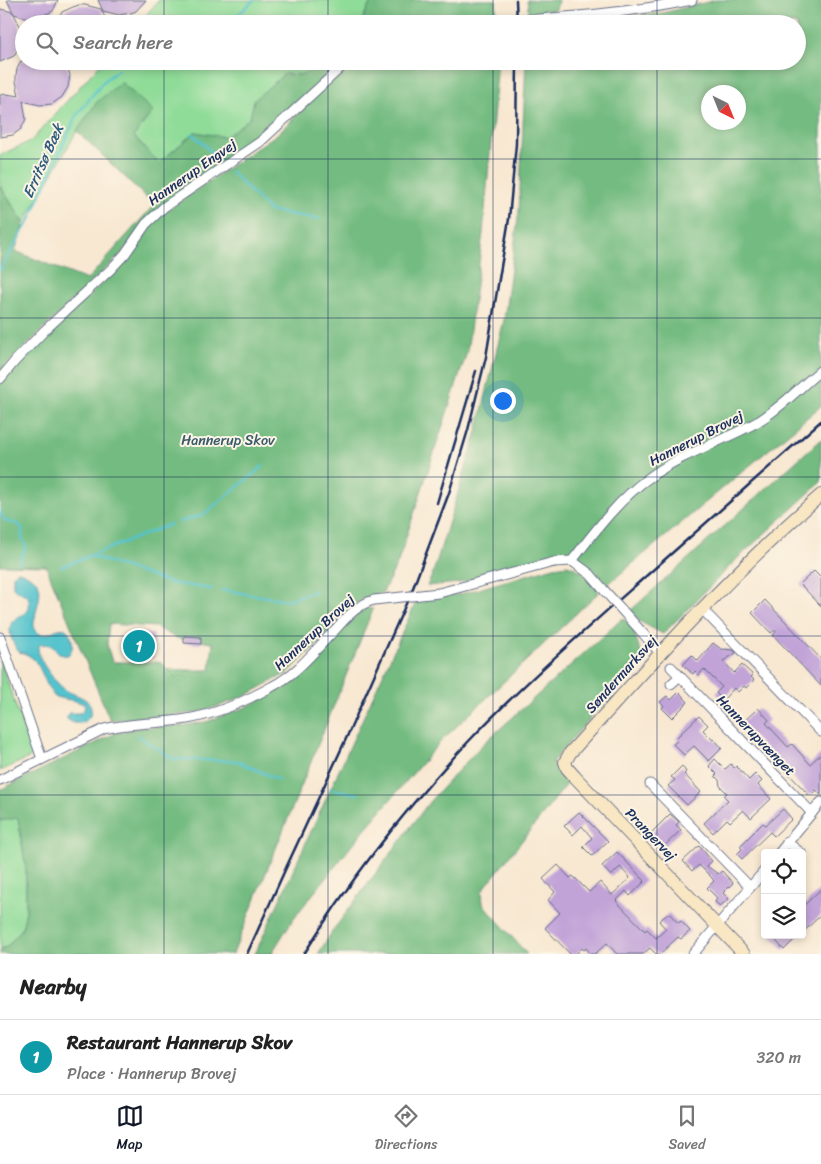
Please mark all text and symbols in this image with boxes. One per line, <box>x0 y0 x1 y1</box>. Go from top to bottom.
search box <box>15 15 806 70</box>
text: Search here <box>73 26 173 59</box>
icon: search <box>33 29 61 57</box>
north arrow <box>701 85 746 130</box>
water label: Erritsø Bæk <box>15 118 72 202</box>
street label: Hannerup Engvej <box>142 132 242 213</box>
your location <box>490 388 516 414</box>
street label: Hannerup Brovej <box>644 404 748 473</box>
park label: Hannerup Skov <box>181 428 275 453</box>
street label: Hannerup Brovej <box>268 588 361 677</box>
pin: 1 <box>123 627 155 665</box>
street label: Søndermarksvej <box>579 629 664 719</box>
street label: Hannerupvænget <box>710 689 801 782</box>
street label: Prangervej <box>619 802 683 867</box>
map controls <box>761 849 806 939</box>
button: locate <box>761 849 806 894</box>
button: layers <box>761 894 806 939</box>
text: Nearby <box>20 968 86 1006</box>
text: Restaurant Hannerup Skov <box>67 1026 292 1059</box>
text: 1 <box>33 1043 39 1072</box>
text: 320 m <box>756 1043 801 1072</box>
text: Place · Hannerup Brovej <box>67 1059 236 1088</box>
tab: Map <box>116 1102 144 1157</box>
tab: Directions <box>375 1102 437 1157</box>
tab: Saved <box>669 1102 705 1157</box>

